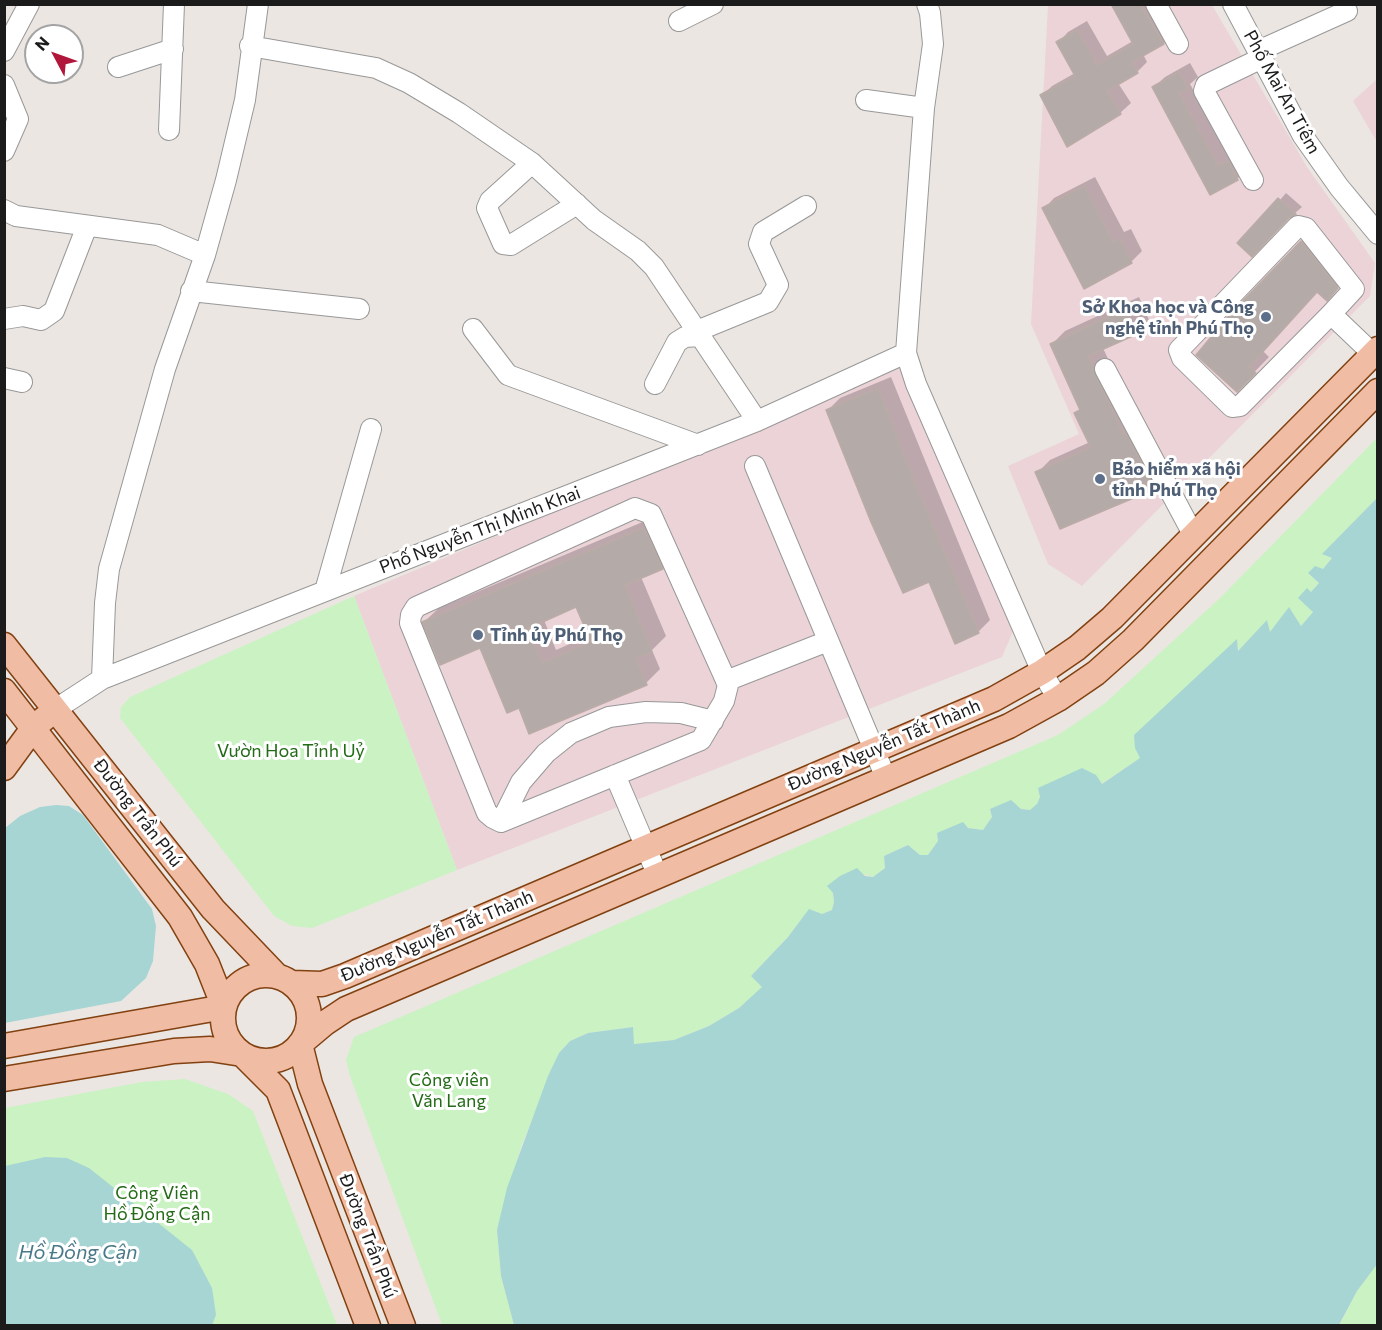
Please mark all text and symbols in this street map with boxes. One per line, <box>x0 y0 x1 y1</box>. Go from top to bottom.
north arrow <box>24 24 84 84</box>
street label: Phố Mai An Tiêm <box>1239 26 1325 158</box>
text: N <box>30 32 53 54</box>
place label: Sở Khoa học và Công nghệ tỉnh Phú Thọ <box>1082 296 1254 338</box>
marker: Sở Khoa học và Công nghệ tỉnh Phú Thọ <box>1259 310 1273 324</box>
place label: Bảo hiểm xã hội tỉnh Phú Thọ <box>1112 458 1241 500</box>
marker: Bảo hiểm xã hội tỉnh Phú Thọ <box>1093 472 1107 486</box>
street label: Phố Nguyễn Thị Minh Khai <box>376 482 584 578</box>
place label: Tỉnh ủy Phú Thọ <box>490 624 623 646</box>
marker: Tỉnh ủy Phú Thọ <box>471 628 485 642</box>
street label: Đường Nguyễn Tất Thành <box>784 695 984 795</box>
park label: Vườn Hoa Tỉnh Uỷ <box>217 740 365 762</box>
street label: Đường Trần Phú <box>89 755 187 871</box>
street label: Đường Nguyễn Tất Thành <box>337 886 537 986</box>
park label: Công viên Văn Lang <box>409 1069 489 1112</box>
street label: Đường Trần Phú <box>334 1171 402 1301</box>
park label: Công Viên Hồ Đồng Cận <box>103 1182 211 1224</box>
water label: Hồ Đồng Cận <box>18 1240 138 1264</box>

